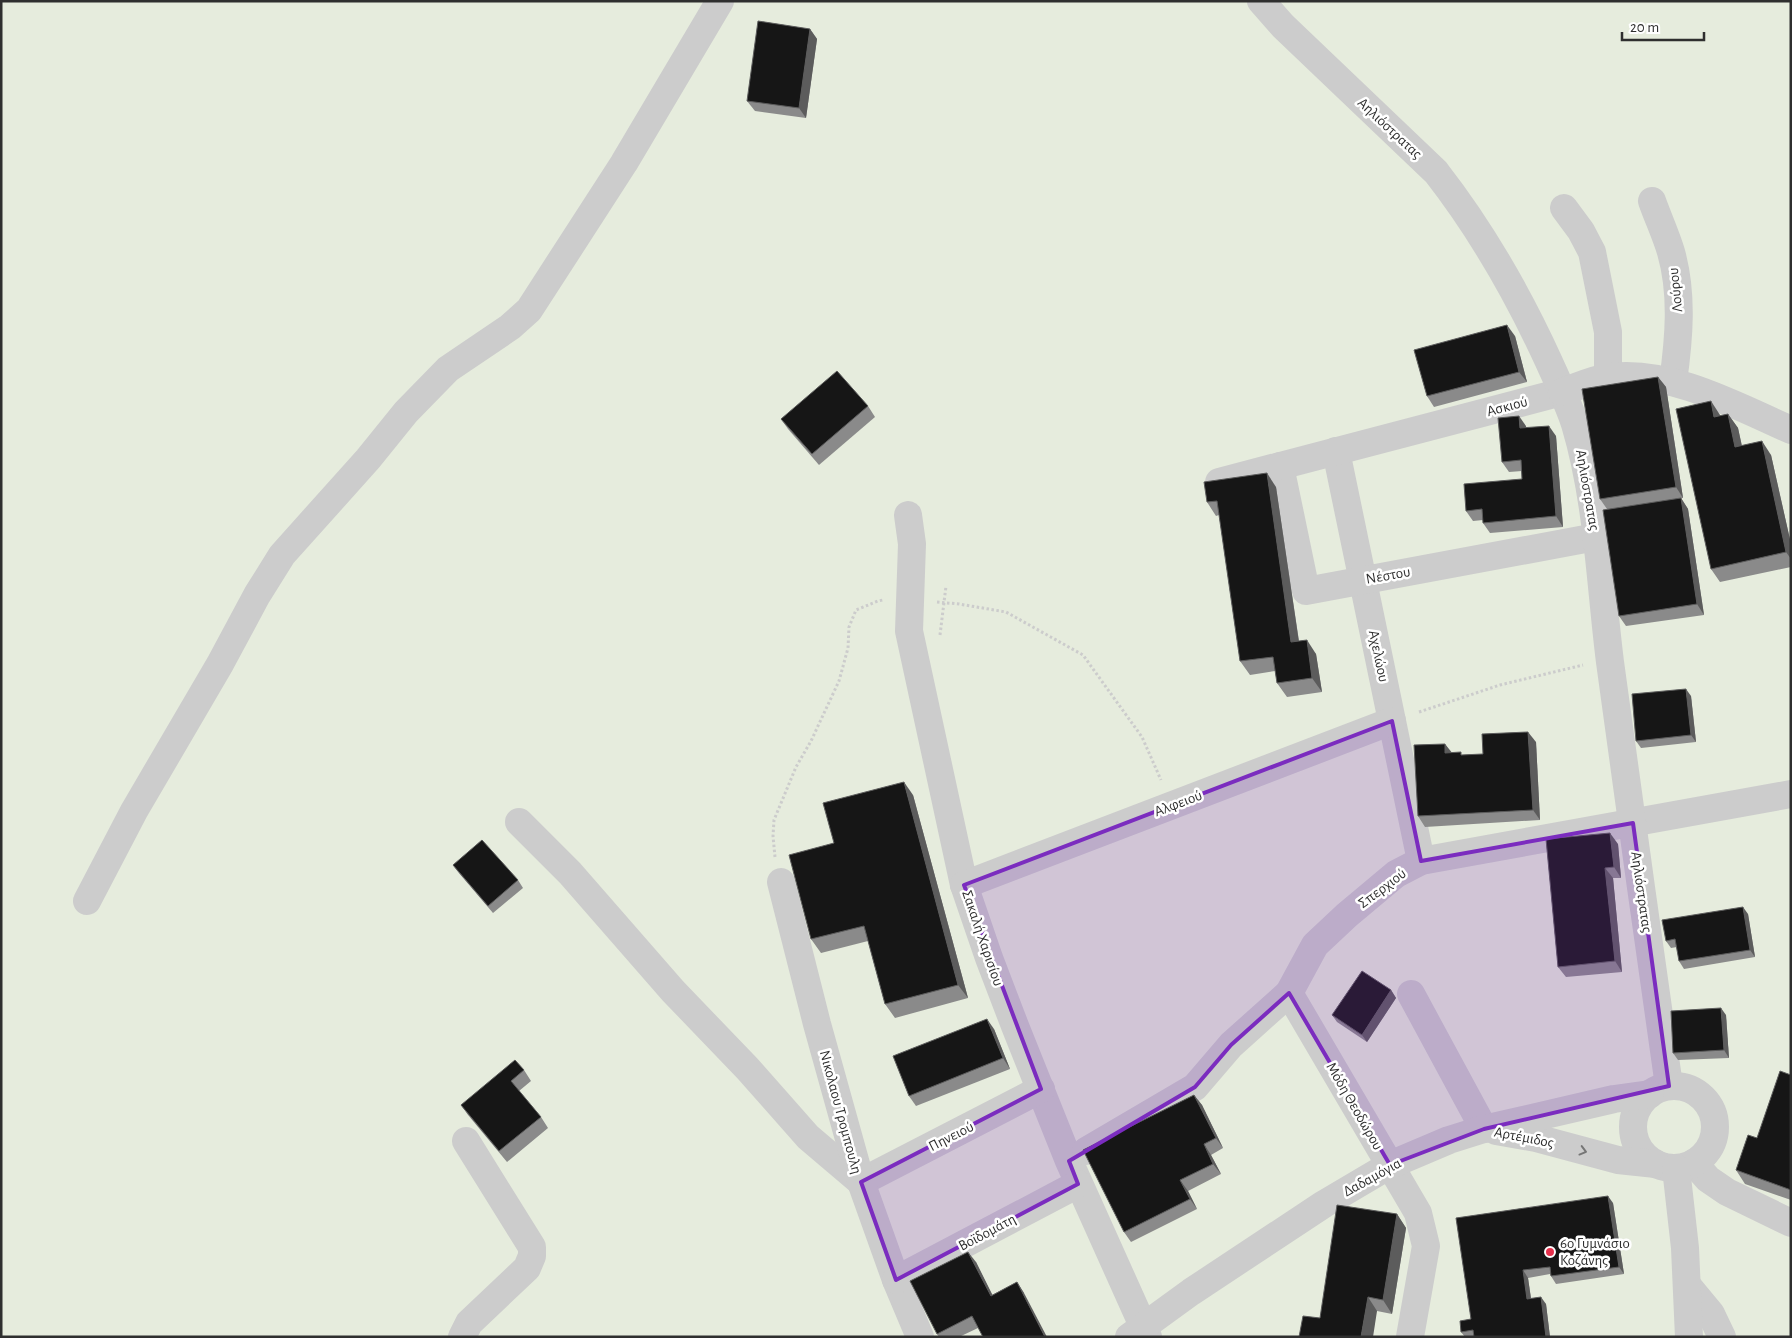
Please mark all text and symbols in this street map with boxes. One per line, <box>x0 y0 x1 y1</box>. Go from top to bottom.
scale bar <box>1622 10 1704 42</box>
text: 20 m <box>1630 20 1659 35</box>
street label: Αηλιόστρατας <box>1355 95 1425 162</box>
street label: Λούρου <box>1666 267 1685 313</box>
street label: Ασκιού <box>1485 394 1529 419</box>
street label: Αηλιόστρατας <box>1573 448 1602 532</box>
street label: Νέστου <box>1365 564 1411 587</box>
street label: Αχελώου <box>1366 629 1391 683</box>
street label: Αλφειού <box>1152 788 1204 819</box>
street label: Αηλιόστρατας <box>1628 851 1655 934</box>
street label: Σπερχιού <box>1356 866 1409 911</box>
street label: Σακαλή Χαρισίου <box>959 888 1006 988</box>
street label: Νικολαου Τρομπουλη <box>817 1049 864 1176</box>
street label: Μόδη Θεοδώρου <box>1324 1060 1386 1153</box>
street label: Πηνειού <box>926 1119 976 1154</box>
street label: Αρτέμιδος <box>1493 1124 1555 1151</box>
one-way arrow <box>1578 1145 1587 1155</box>
street label: Δαδαμόγια <box>1341 1155 1404 1199</box>
street label: Βοϊδομάτη <box>956 1211 1018 1254</box>
place label: 6ο Γυμνάσιο Κοζάνης <box>1560 1236 1630 1268</box>
marker: 6ο Γυμνάσιο Κοζάνης <box>1544 1246 1556 1258</box>

